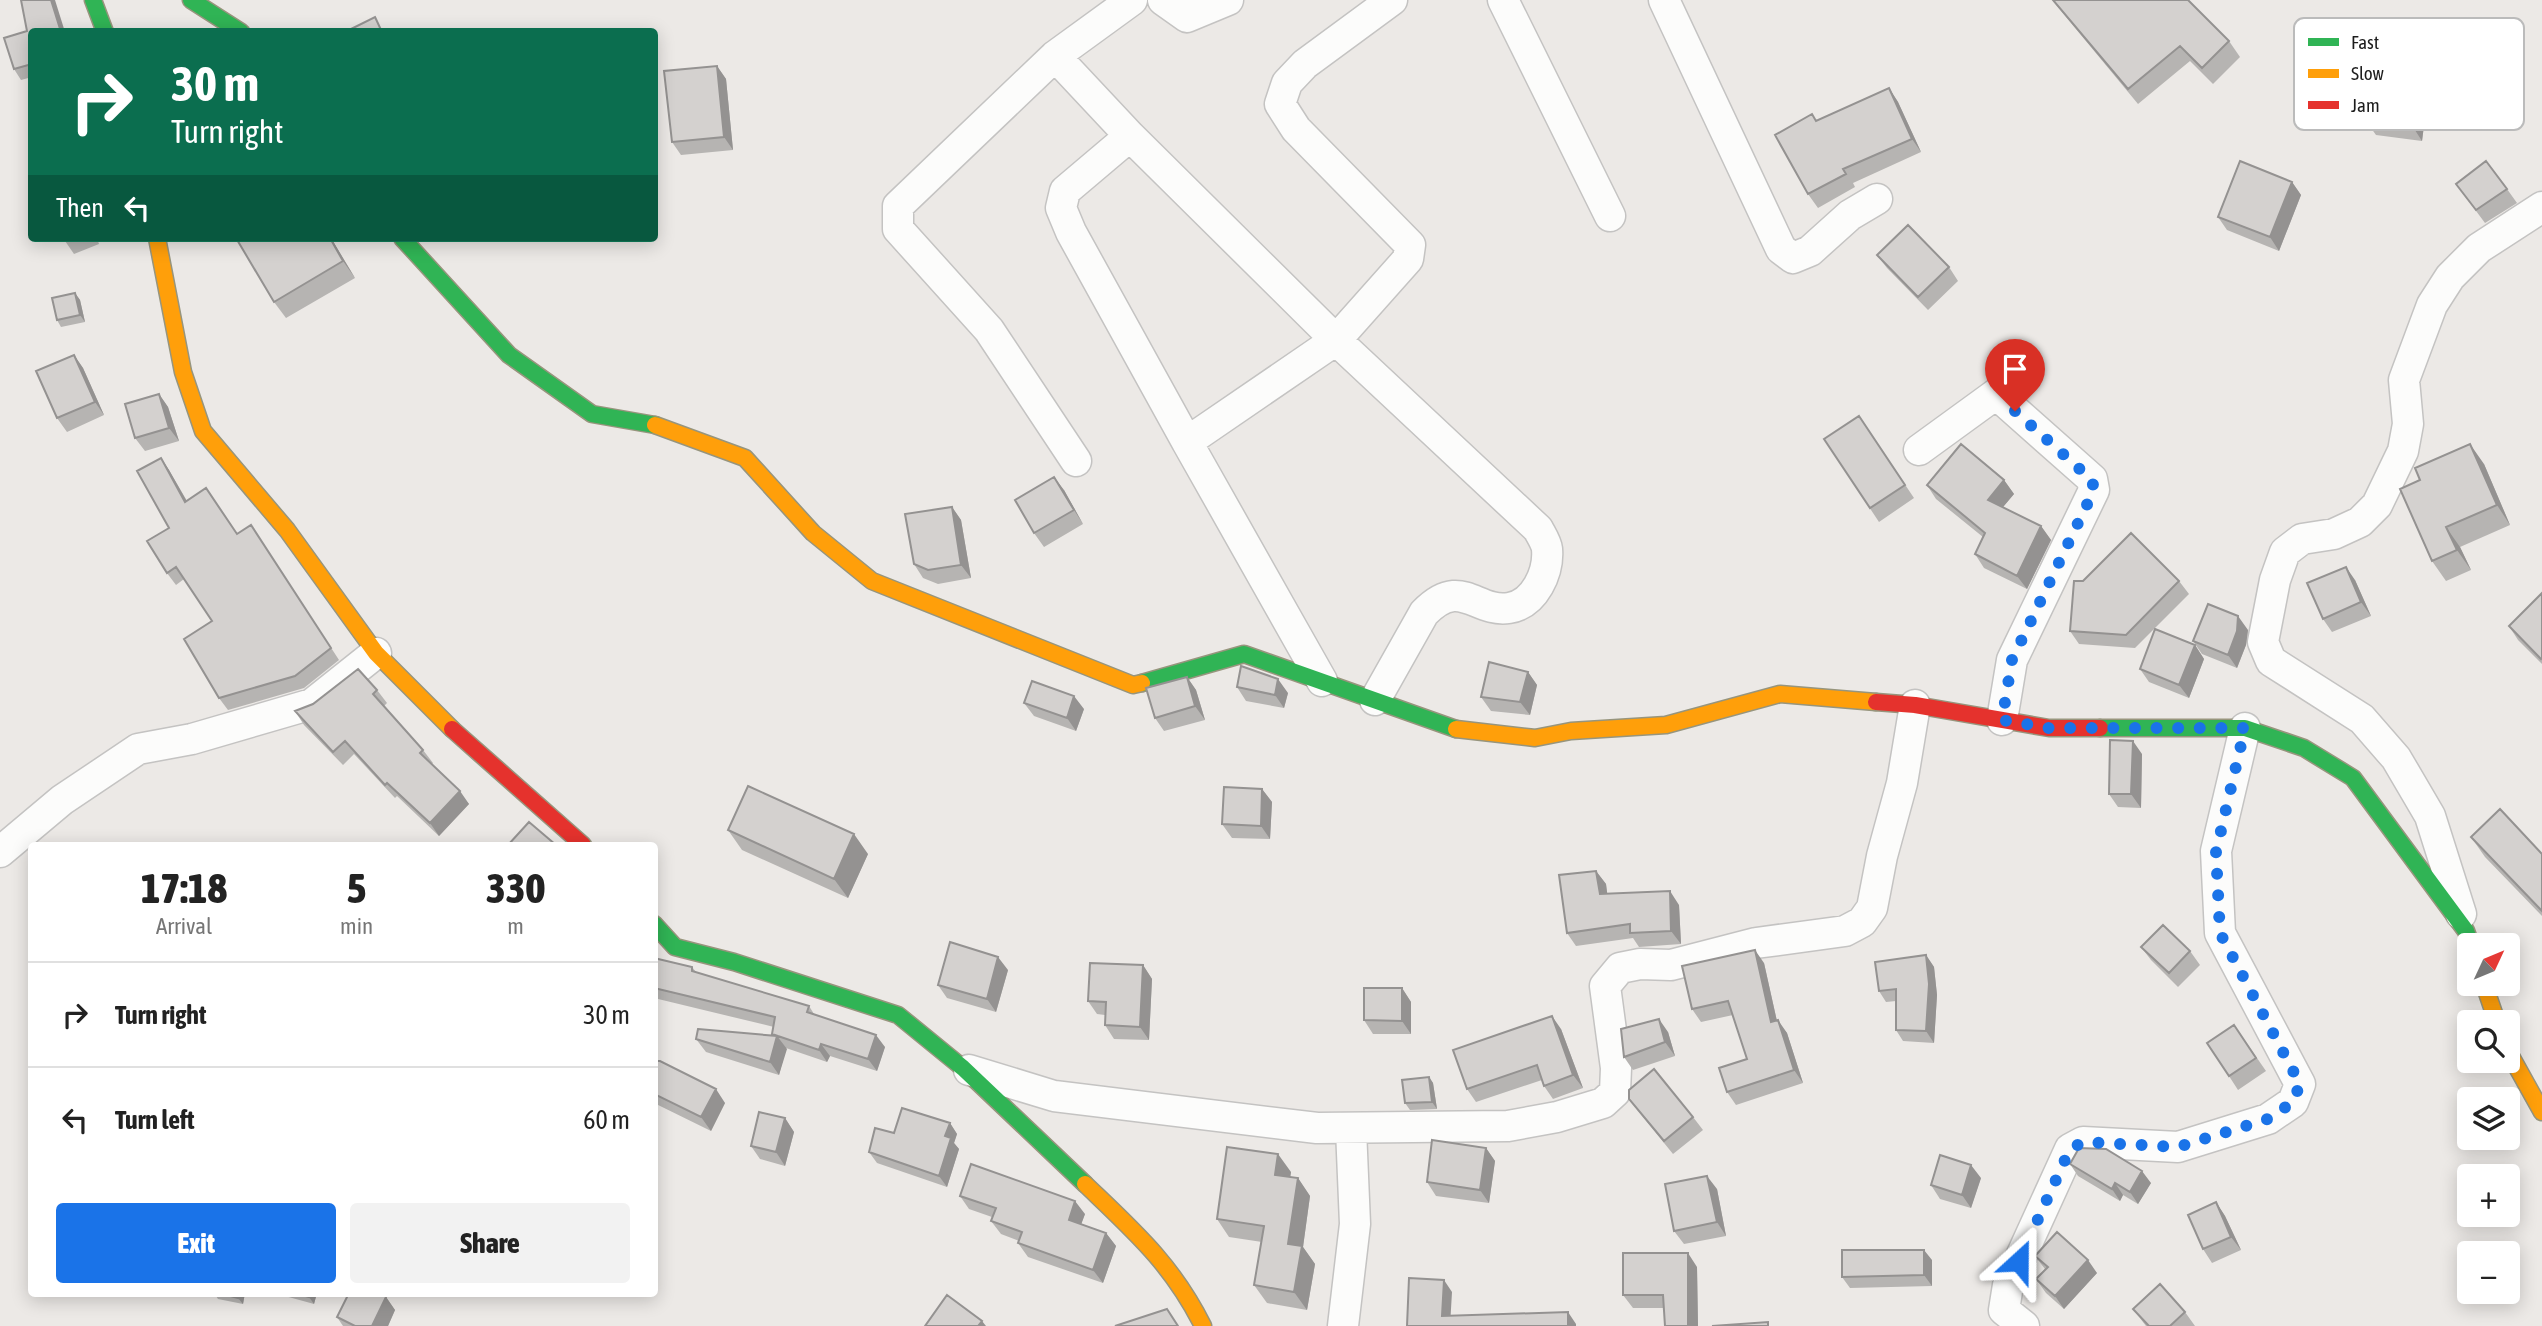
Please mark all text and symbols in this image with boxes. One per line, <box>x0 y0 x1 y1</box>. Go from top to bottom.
legend <box>2294 18 2524 130</box>
text: Fast <box>2351 31 2379 53</box>
text: 30 m <box>171 55 259 111</box>
icon: right <box>56 56 147 147</box>
text: Slow <box>2351 62 2385 84</box>
text: Jam <box>2351 94 2380 116</box>
text: Turn right <box>171 113 284 150</box>
icon: left <box>118 189 156 227</box>
text: Then <box>56 193 104 223</box>
pin <box>1985 339 2045 411</box>
icon: arrive <box>1996 350 2034 388</box>
text: 17:18 <box>141 864 227 912</box>
text: 5 <box>347 864 366 912</box>
text: 330 <box>486 864 545 912</box>
text: Arrival <box>156 913 212 939</box>
text: min <box>340 913 373 939</box>
text: m <box>507 913 524 939</box>
north arrow <box>2457 933 2520 996</box>
map controls <box>2457 933 2520 1304</box>
icon: right <box>56 996 94 1034</box>
text: Turn right <box>115 1000 206 1030</box>
text: 30 m <box>583 1000 630 1030</box>
button: search <box>2457 1010 2520 1073</box>
button: layers <box>2457 1087 2520 1150</box>
icon: left <box>56 1101 94 1139</box>
text: Turn left <box>115 1105 195 1135</box>
text: 60 m <box>583 1105 630 1135</box>
button: + <box>2457 1164 2520 1227</box>
button: Exit <box>56 1203 336 1283</box>
button: Share <box>350 1203 630 1283</box>
position arrow <box>1982 1224 2056 1298</box>
button: − <box>2457 1241 2520 1304</box>

